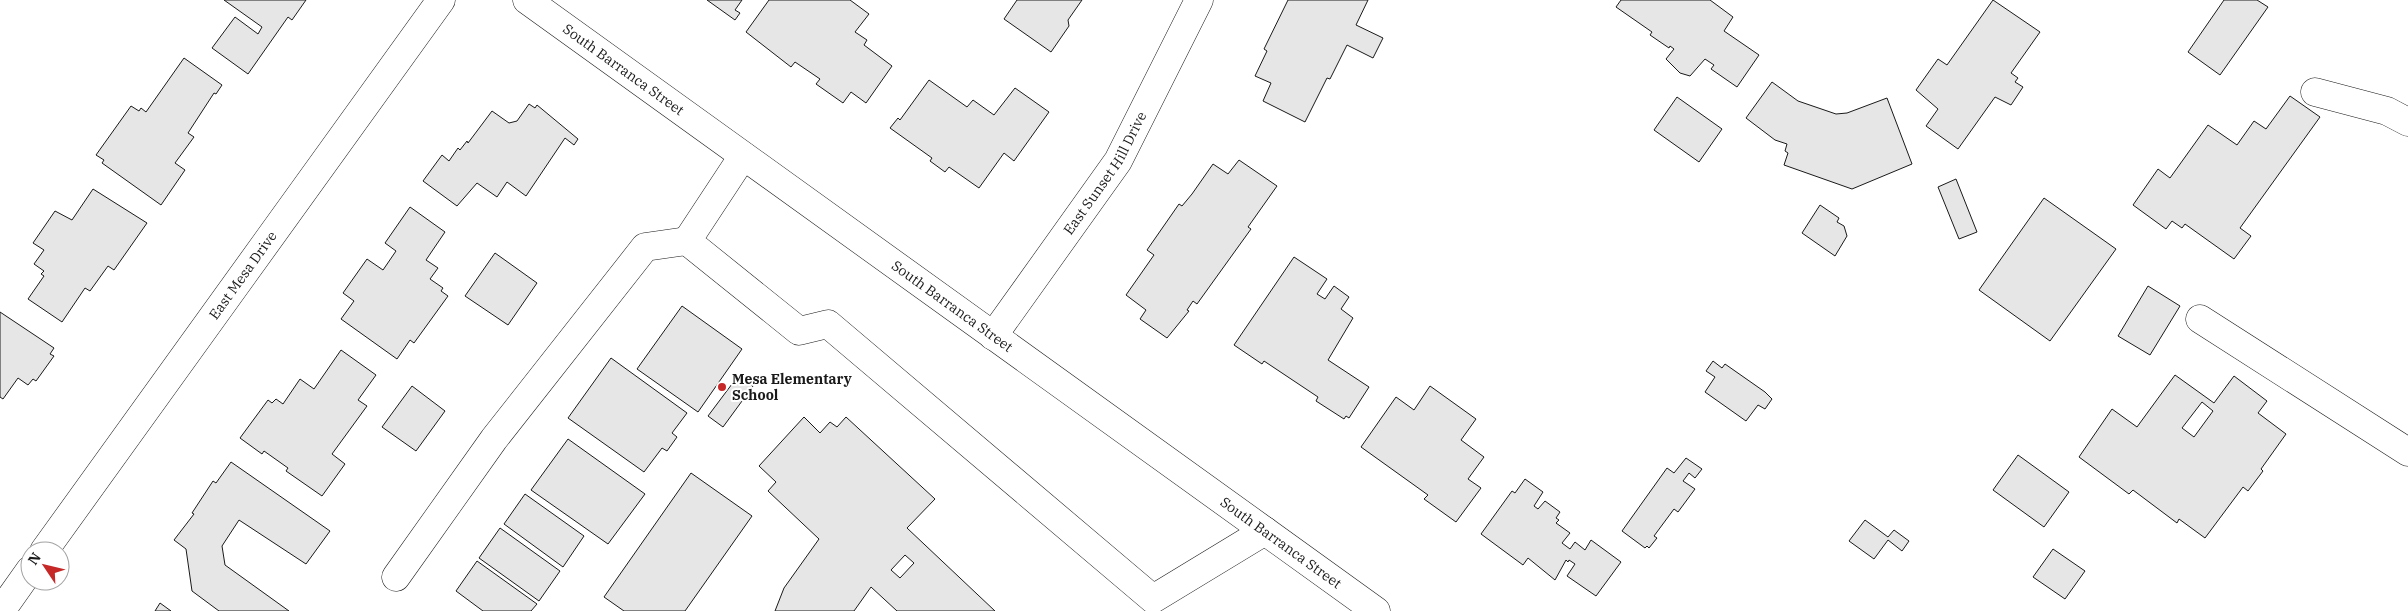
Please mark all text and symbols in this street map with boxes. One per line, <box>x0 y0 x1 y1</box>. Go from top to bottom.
street label: South Barranca Street <box>559 20 688 119</box>
street label: East Sunset Hill Drive <box>1059 109 1150 238</box>
street label: East Mesa Drive <box>205 228 281 323</box>
street label: South Barranca Street <box>888 256 1017 356</box>
place label: Mesa Elementary School <box>732 370 852 404</box>
marker: Mesa Elementary School <box>716 381 728 393</box>
street label: South Barranca Street <box>1217 493 1345 592</box>
north arrow <box>20 541 70 591</box>
text: N <box>24 549 45 568</box>

